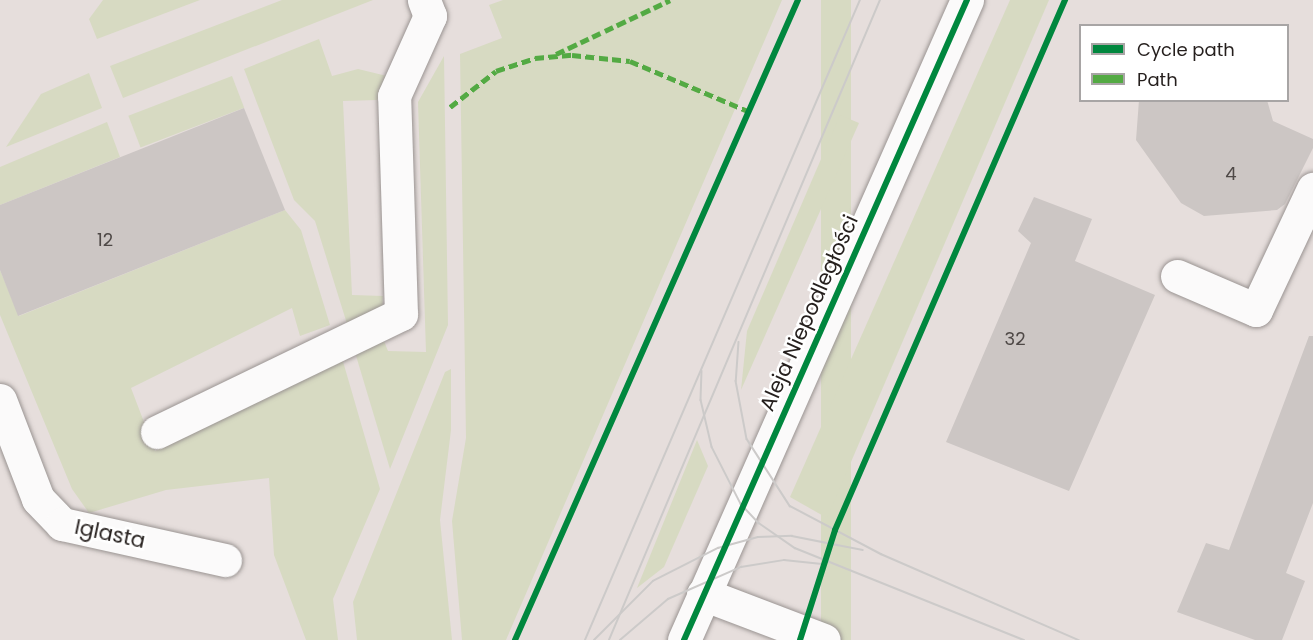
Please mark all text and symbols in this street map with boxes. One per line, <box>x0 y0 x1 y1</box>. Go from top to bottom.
legend <box>1079 24 1289 102</box>
text: Cycle path <box>1137 37 1235 62</box>
text: Path <box>1137 67 1178 92</box>
house number: 4 <box>1225 163 1237 185</box>
street label: Aleja Niepodległości <box>754 211 864 415</box>
house number: 12 <box>97 229 113 251</box>
house number: 32 <box>1005 328 1025 350</box>
street label: Iglasta <box>72 514 148 554</box>

